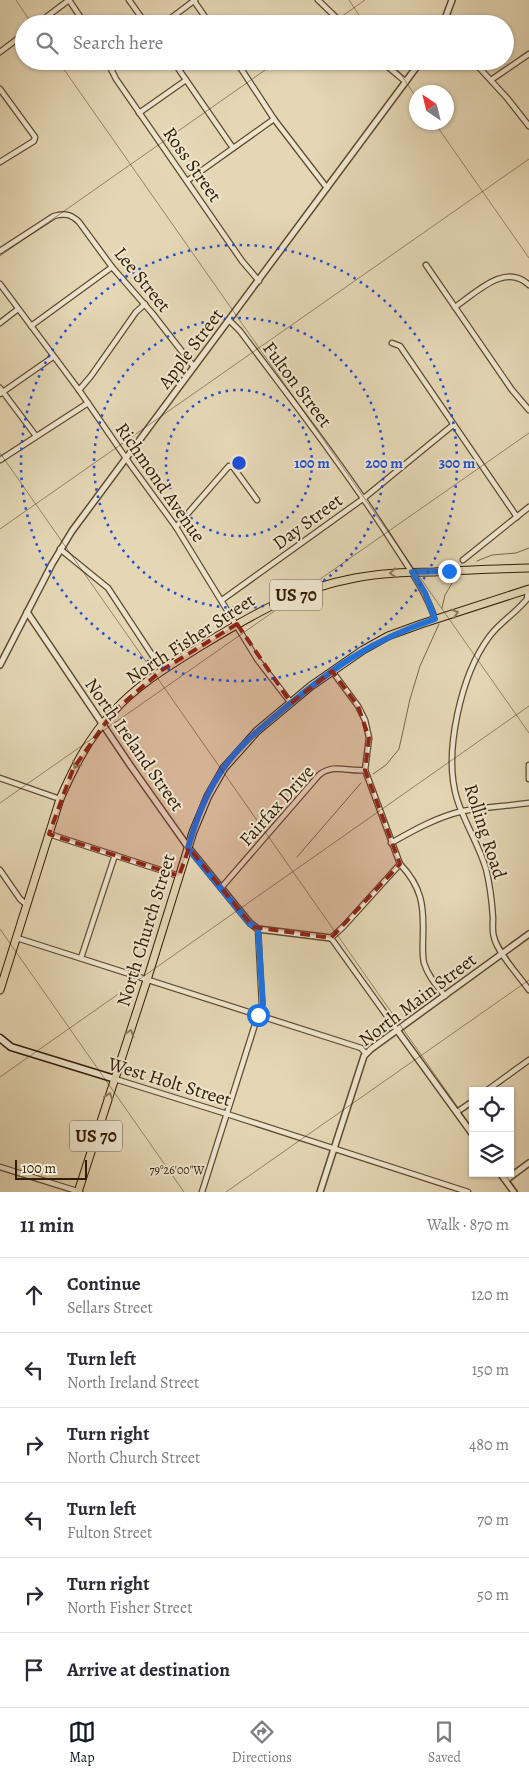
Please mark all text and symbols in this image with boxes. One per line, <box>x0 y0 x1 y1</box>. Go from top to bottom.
search box <box>15 15 514 70</box>
icon: search <box>33 29 61 57</box>
text: Search here <box>73 30 163 56</box>
north arrow <box>409 85 454 130</box>
street label: Ross Street <box>157 122 228 207</box>
street label: Lee Street <box>108 241 177 318</box>
street label: Apple Street <box>151 303 230 395</box>
street label: Fulton Street <box>256 336 338 433</box>
street label: Richmond Avenue <box>109 417 211 548</box>
text: 100 m <box>294 453 330 473</box>
text: 200 m <box>365 453 403 473</box>
text: 300 m <box>439 453 476 473</box>
centre of rings <box>230 454 248 472</box>
street label: Day Street <box>267 488 348 556</box>
route end <box>438 560 461 583</box>
one-way arrow <box>389 568 397 579</box>
road number: US 70 <box>270 580 322 610</box>
street label: North Fisher Street <box>121 587 260 690</box>
one-way arrow <box>451 608 459 618</box>
street label: North Ireland Street <box>78 673 190 816</box>
one-way arrow <box>72 760 82 769</box>
street label: Fairfax Drive <box>233 760 320 852</box>
street label: Rolling Road <box>457 781 513 883</box>
street label: North Church Street <box>110 851 182 1010</box>
street label: North Main Street <box>353 947 482 1053</box>
route start <box>247 1004 270 1027</box>
one-way arrow <box>124 1029 134 1037</box>
street label: West Holt Street <box>104 1051 234 1113</box>
map controls <box>469 1087 514 1177</box>
button: locate <box>469 1087 514 1132</box>
one-way arrow <box>103 1092 113 1100</box>
road number: US 70 <box>70 1120 122 1152</box>
button: layers <box>469 1132 514 1177</box>
scale bar <box>15 1157 88 1180</box>
text: 100 m <box>22 1159 56 1178</box>
text: 79°26'00"W <box>149 1162 205 1178</box>
text: 11 min <box>20 1211 74 1239</box>
text: Walk · 870 m <box>427 1214 509 1236</box>
text: Continue <box>67 1271 141 1297</box>
icon: ahead <box>20 1281 48 1309</box>
text: 120 m <box>471 1284 509 1306</box>
text: Sellars Street <box>67 1297 153 1319</box>
text: Turn left <box>67 1346 136 1372</box>
icon: left <box>20 1356 48 1384</box>
text: 150 m <box>472 1359 509 1381</box>
text: North Ireland Street <box>67 1372 199 1394</box>
text: Turn right <box>67 1421 149 1447</box>
icon: right <box>20 1431 48 1459</box>
text: 480 m <box>469 1434 509 1456</box>
text: North Church Street <box>67 1447 200 1469</box>
text: Turn left <box>67 1496 136 1522</box>
icon: left <box>20 1506 48 1534</box>
text: 70 m <box>477 1509 509 1531</box>
text: Fulton Street <box>67 1522 152 1544</box>
text: Turn right <box>67 1571 149 1597</box>
icon: right <box>20 1581 48 1609</box>
text: 50 m <box>477 1584 509 1606</box>
text: North Fisher Street <box>67 1597 192 1619</box>
icon: arrive <box>20 1656 48 1684</box>
text: Arrive at destination <box>67 1657 230 1683</box>
tab: Map <box>68 1718 96 1767</box>
tab: Directions <box>232 1718 292 1767</box>
tab: Saved <box>428 1718 461 1767</box>

